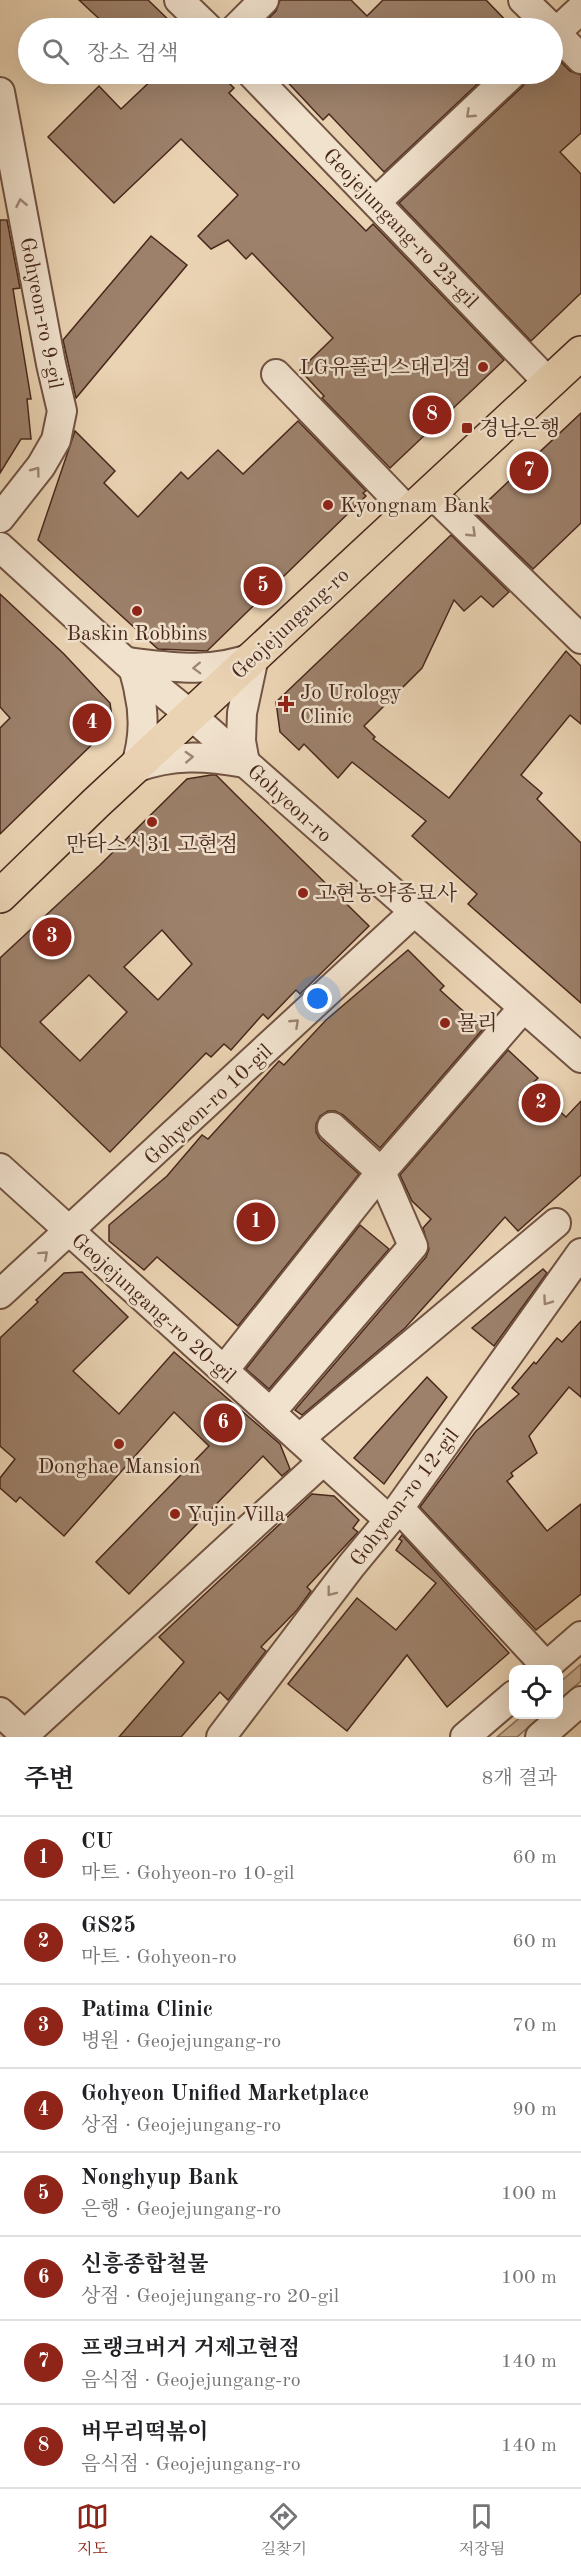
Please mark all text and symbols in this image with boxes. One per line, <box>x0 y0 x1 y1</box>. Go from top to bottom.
search box <box>18 18 563 84</box>
icon: search <box>39 35 72 68</box>
text: 장소 검색 <box>87 43 178 65</box>
one-way arrow <box>466 106 477 117</box>
street label: Geojejungang-ro 23-gil <box>318 145 482 313</box>
one-way arrow <box>15 199 28 209</box>
street label: Gohyeon-ro 9-gil <box>16 236 66 391</box>
place label: LG유플러스대리점 <box>300 356 471 379</box>
marker: LG유플러스대리점 <box>476 360 490 374</box>
pin: 8 <box>412 392 452 438</box>
place label: 경남은행 <box>479 417 560 440</box>
marker: 경남은행 <box>460 421 474 435</box>
pin: 7 <box>510 448 548 494</box>
one-way arrow <box>29 467 40 478</box>
place label: Kyongnam Bank <box>340 496 491 517</box>
marker: Kyongnam Bank <box>321 498 335 512</box>
one-way arrow <box>464 525 475 536</box>
pin: 5 <box>244 564 282 608</box>
street label: Geojejungang-ro <box>228 565 354 684</box>
marker: Baskin Robbins <box>130 604 144 618</box>
place label: Baskin Robbins <box>67 624 207 645</box>
one-way arrow <box>192 662 201 675</box>
place label: Jo Urology Clinic <box>300 683 402 728</box>
marker: Jo Urology Clinic <box>277 695 295 713</box>
pin: 4 <box>72 700 112 746</box>
one-way arrow <box>185 751 194 764</box>
street label: Gohyeon-ro <box>243 761 335 847</box>
marker: 만타스시31 고현점 <box>145 815 159 829</box>
place label: 만타스시31 고현점 <box>66 833 238 856</box>
place label: 고현농약종묘사 <box>315 882 458 905</box>
marker: 고현농약종묘사 <box>296 886 310 900</box>
pin: 3 <box>32 914 72 960</box>
your location <box>303 984 332 1013</box>
place label: 뮬리 <box>457 1012 498 1035</box>
marker: 뮬리 <box>438 1016 452 1030</box>
one-way arrow <box>288 1019 298 1030</box>
street label: Gohyeon-ro 10-gil <box>141 1041 277 1169</box>
pin: 2 <box>522 1080 560 1126</box>
pin: 1 <box>236 1200 276 1244</box>
street label: Geojejungang-ro 20-gil <box>67 1230 239 1388</box>
one-way arrow <box>37 1252 48 1263</box>
one-way arrow <box>543 1294 554 1305</box>
pin: 6 <box>204 1400 242 1446</box>
street label: Gohyeon-ro 12-gil <box>347 1425 464 1571</box>
marker: Donghae Mansion <box>112 1437 126 1451</box>
place label: Donghae Mansion <box>38 1457 200 1478</box>
place label: Yujin Villa <box>187 1505 285 1526</box>
marker: Yujin Villa <box>168 1507 182 1521</box>
one-way arrow <box>327 1586 338 1597</box>
map controls <box>509 1665 563 1719</box>
button: locate <box>509 1665 563 1719</box>
text: 주변 <box>24 1767 74 1793</box>
text: 8개 결과 <box>482 1769 557 1789</box>
text: CU <box>81 1831 113 1853</box>
text: 1 <box>38 1848 49 1868</box>
text: 60 m <box>512 1848 557 1868</box>
text: 마트 · Gohyeon-ro 10-gil <box>81 1864 295 1884</box>
text: GS25 <box>81 1915 136 1937</box>
text: 2 <box>38 1932 49 1952</box>
text: 60 m <box>512 1932 557 1952</box>
text: 마트 · Gohyeon-ro <box>81 1948 237 1968</box>
text: Patima Clinic <box>81 1999 213 2021</box>
text: 3 <box>38 2016 49 2036</box>
text: 70 m <box>512 2016 557 2036</box>
text: 병원 · Geojejungang-ro <box>81 2032 281 2052</box>
text: Gohyeon Unified Marketplace <box>81 2083 369 2105</box>
text: 4 <box>38 2100 49 2120</box>
text: 90 m <box>512 2100 557 2120</box>
text: 상점 · Geojejungang-ro <box>81 2116 281 2136</box>
text: Nonghyup Bank <box>81 2167 239 2189</box>
text: 5 <box>38 2184 49 2204</box>
text: 100 m <box>501 2184 557 2204</box>
text: 은행 · Geojejungang-ro <box>81 2200 281 2220</box>
text: 신흥종합철물 <box>81 2254 209 2276</box>
text: 6 <box>38 2268 49 2288</box>
text: 100 m <box>501 2268 557 2288</box>
text: 상점 · Geojejungang-ro 20-gil <box>81 2287 339 2307</box>
text: 프랭크버거 거제고현점 <box>81 2338 300 2360</box>
text: 7 <box>38 2352 49 2372</box>
text: 140 m <box>501 2352 557 2372</box>
text: 음식점 · Geojejungang-ro <box>81 2371 301 2391</box>
text: 버무리떡볶이 <box>81 2422 209 2444</box>
text: 8 <box>38 2436 49 2456</box>
text: 140 m <box>501 2436 557 2456</box>
text: 음식점 · Geojejungang-ro <box>81 2455 301 2475</box>
tab: 지도 <box>76 2500 109 2560</box>
tab: 길찾기 <box>261 2500 307 2560</box>
tab: 저장됨 <box>459 2500 505 2560</box>

